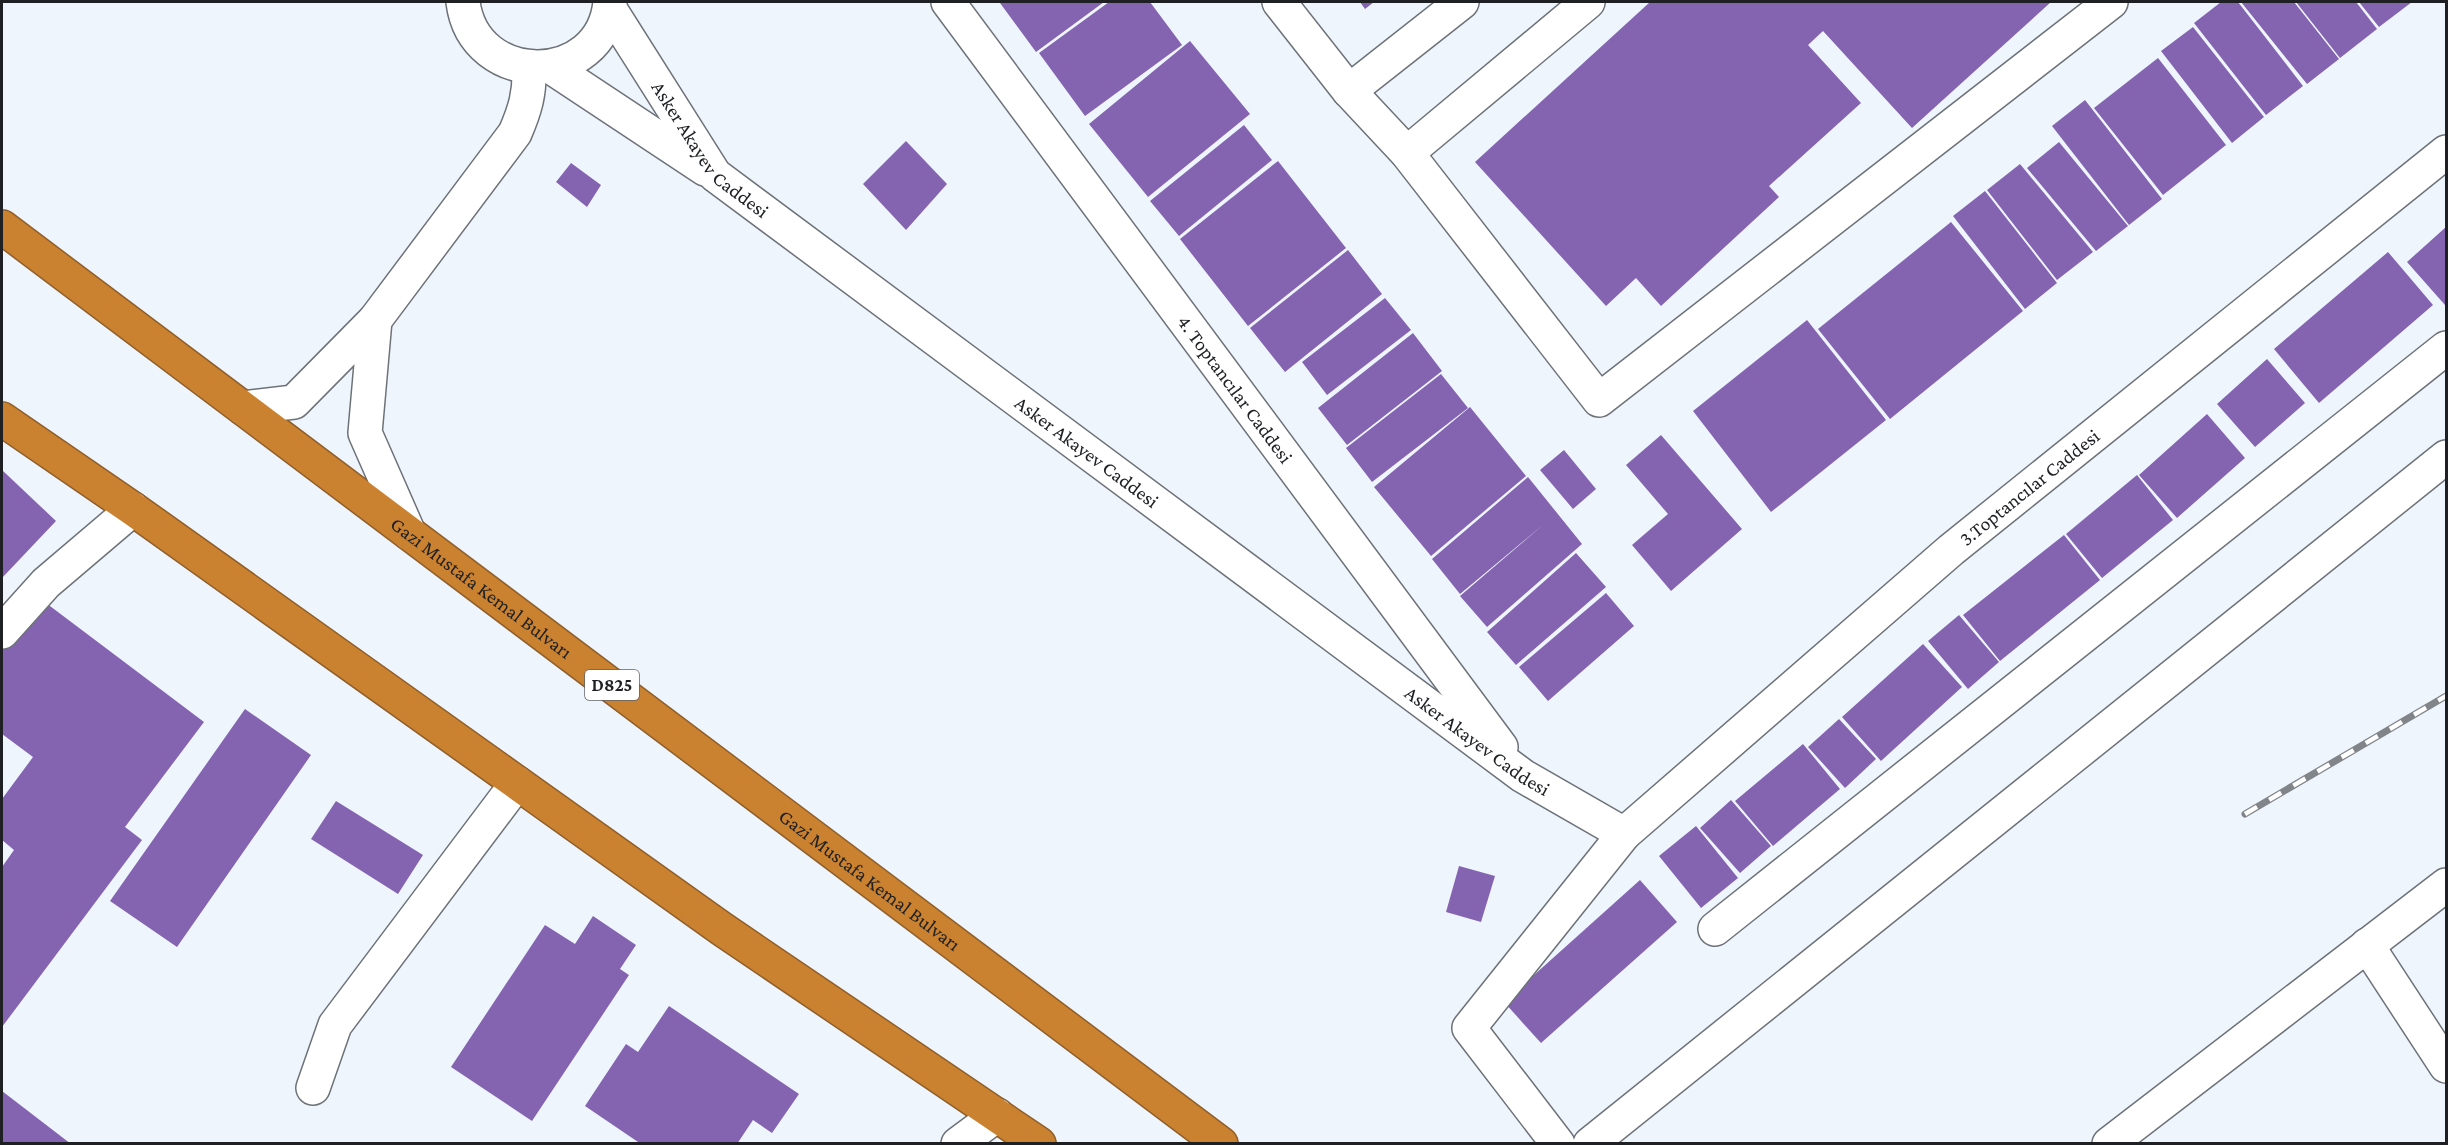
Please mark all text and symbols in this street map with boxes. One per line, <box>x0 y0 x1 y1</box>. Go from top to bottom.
street label: Asker Akayev Caddesi <box>647 77 773 222</box>
street label: 4. Toptancılar Caddesi <box>1173 311 1297 467</box>
street label: Asker Akayev Caddesi <box>1011 391 1163 512</box>
street label: 3.Toptancılar Caddesi <box>1955 424 2104 550</box>
street label: Gazi Mustafa Kemal Bulvarı <box>387 512 576 663</box>
road number: D825 <box>585 670 639 700</box>
street label: Asker Akayev Caddesi <box>1401 681 1554 800</box>
street label: Gazi Mustafa Kemal Bulvarı <box>775 805 965 955</box>

